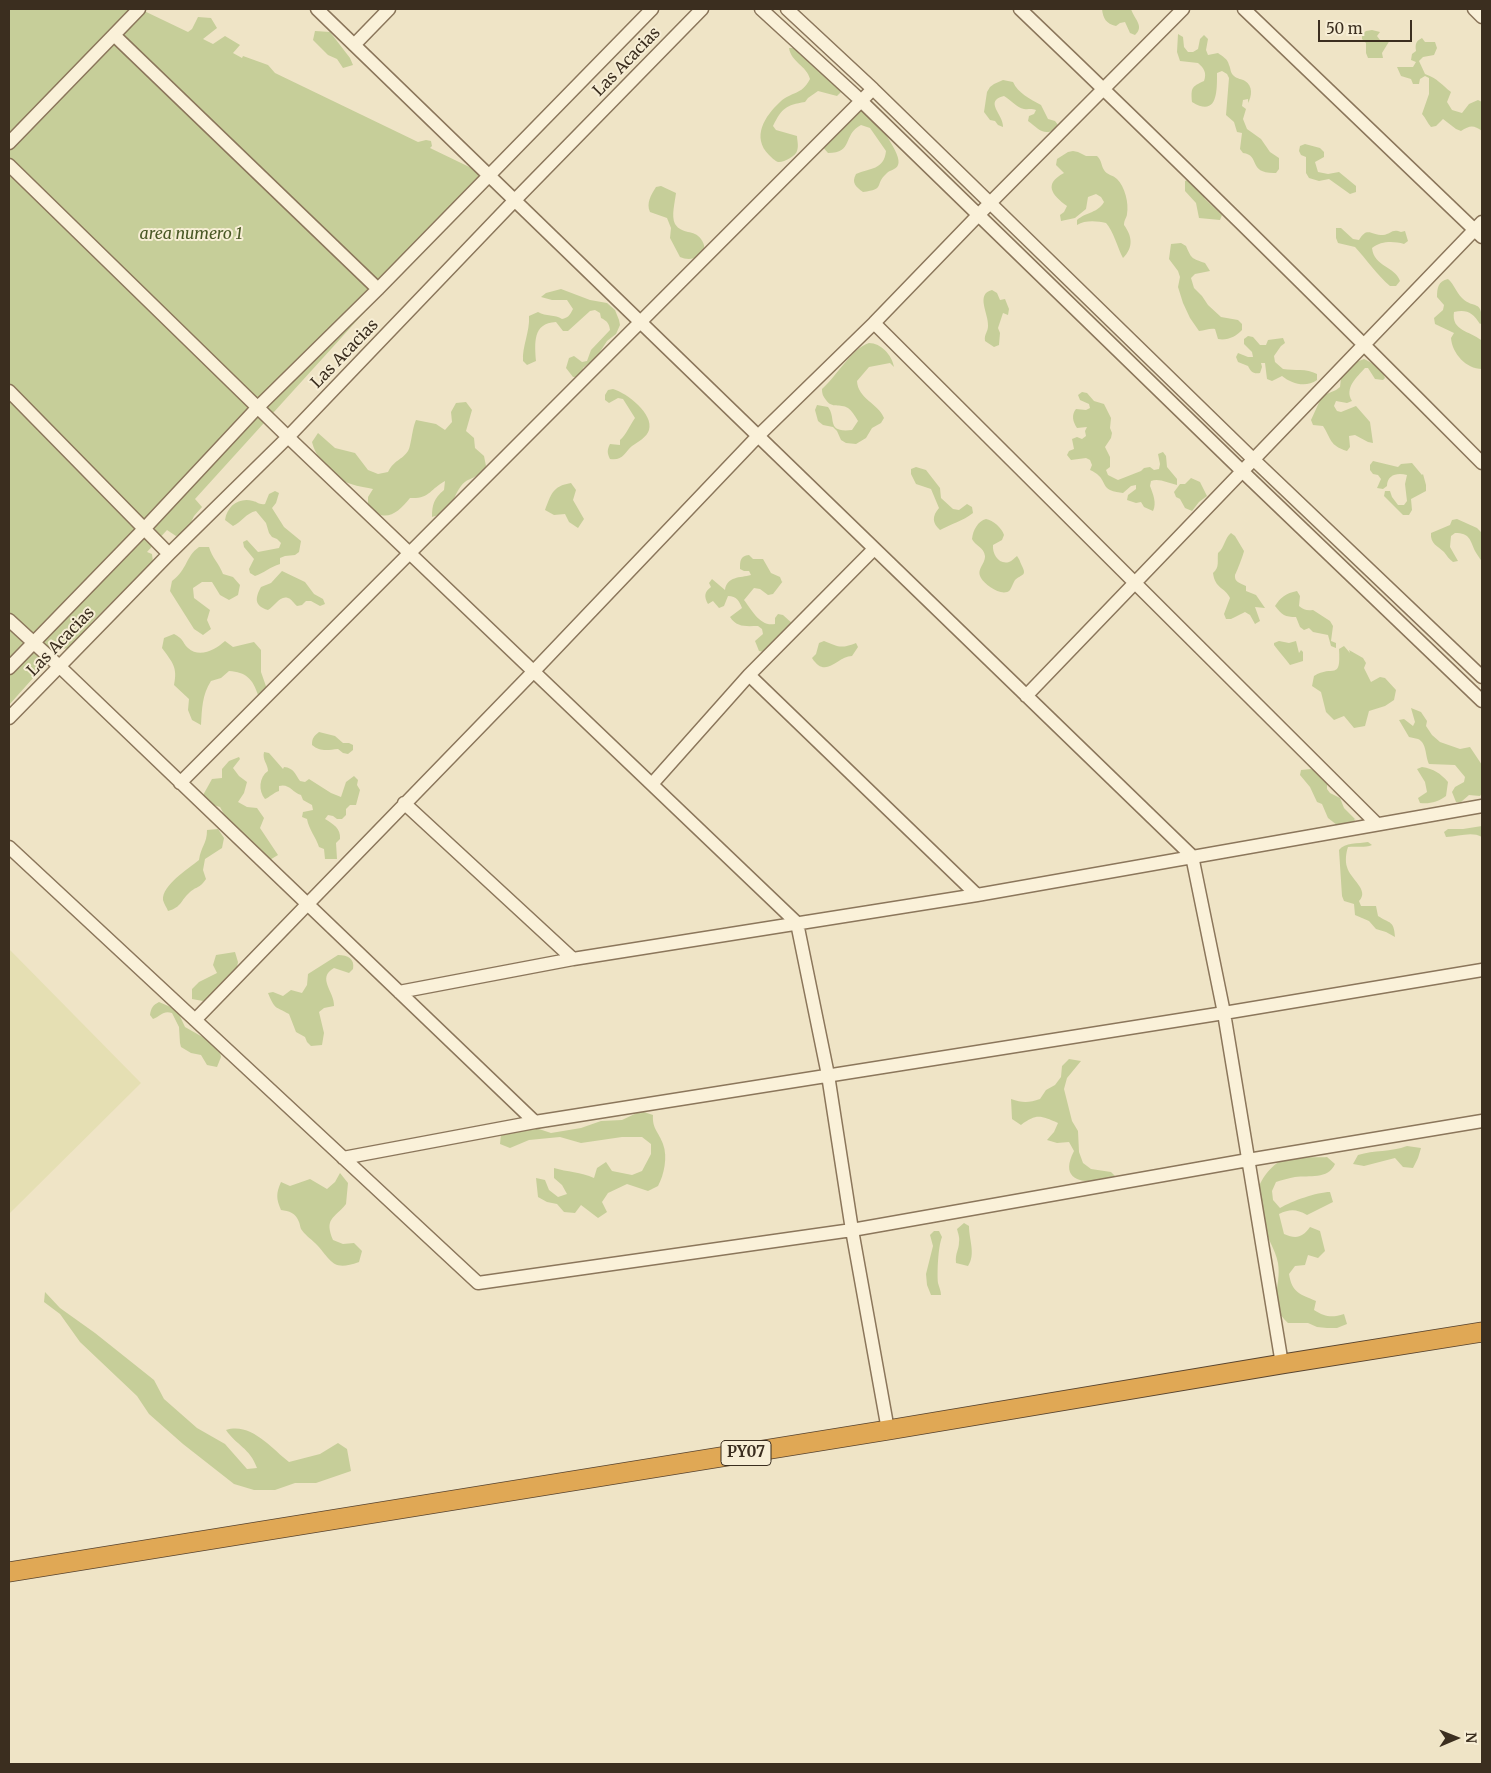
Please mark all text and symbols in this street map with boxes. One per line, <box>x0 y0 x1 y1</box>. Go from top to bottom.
scale bar <box>1321 10 1415 42</box>
text: 50 m <box>1326 19 1363 38</box>
street label: Las Acacias <box>589 24 665 100</box>
park label: area numero 1 <box>140 224 242 244</box>
street label: Las Acacias <box>307 316 383 392</box>
street label: Las Acacias <box>23 604 99 680</box>
road number: PY07 <box>721 1440 771 1466</box>
north arrow <box>1431 1713 1481 1763</box>
text: N <box>1462 1732 1480 1743</box>

